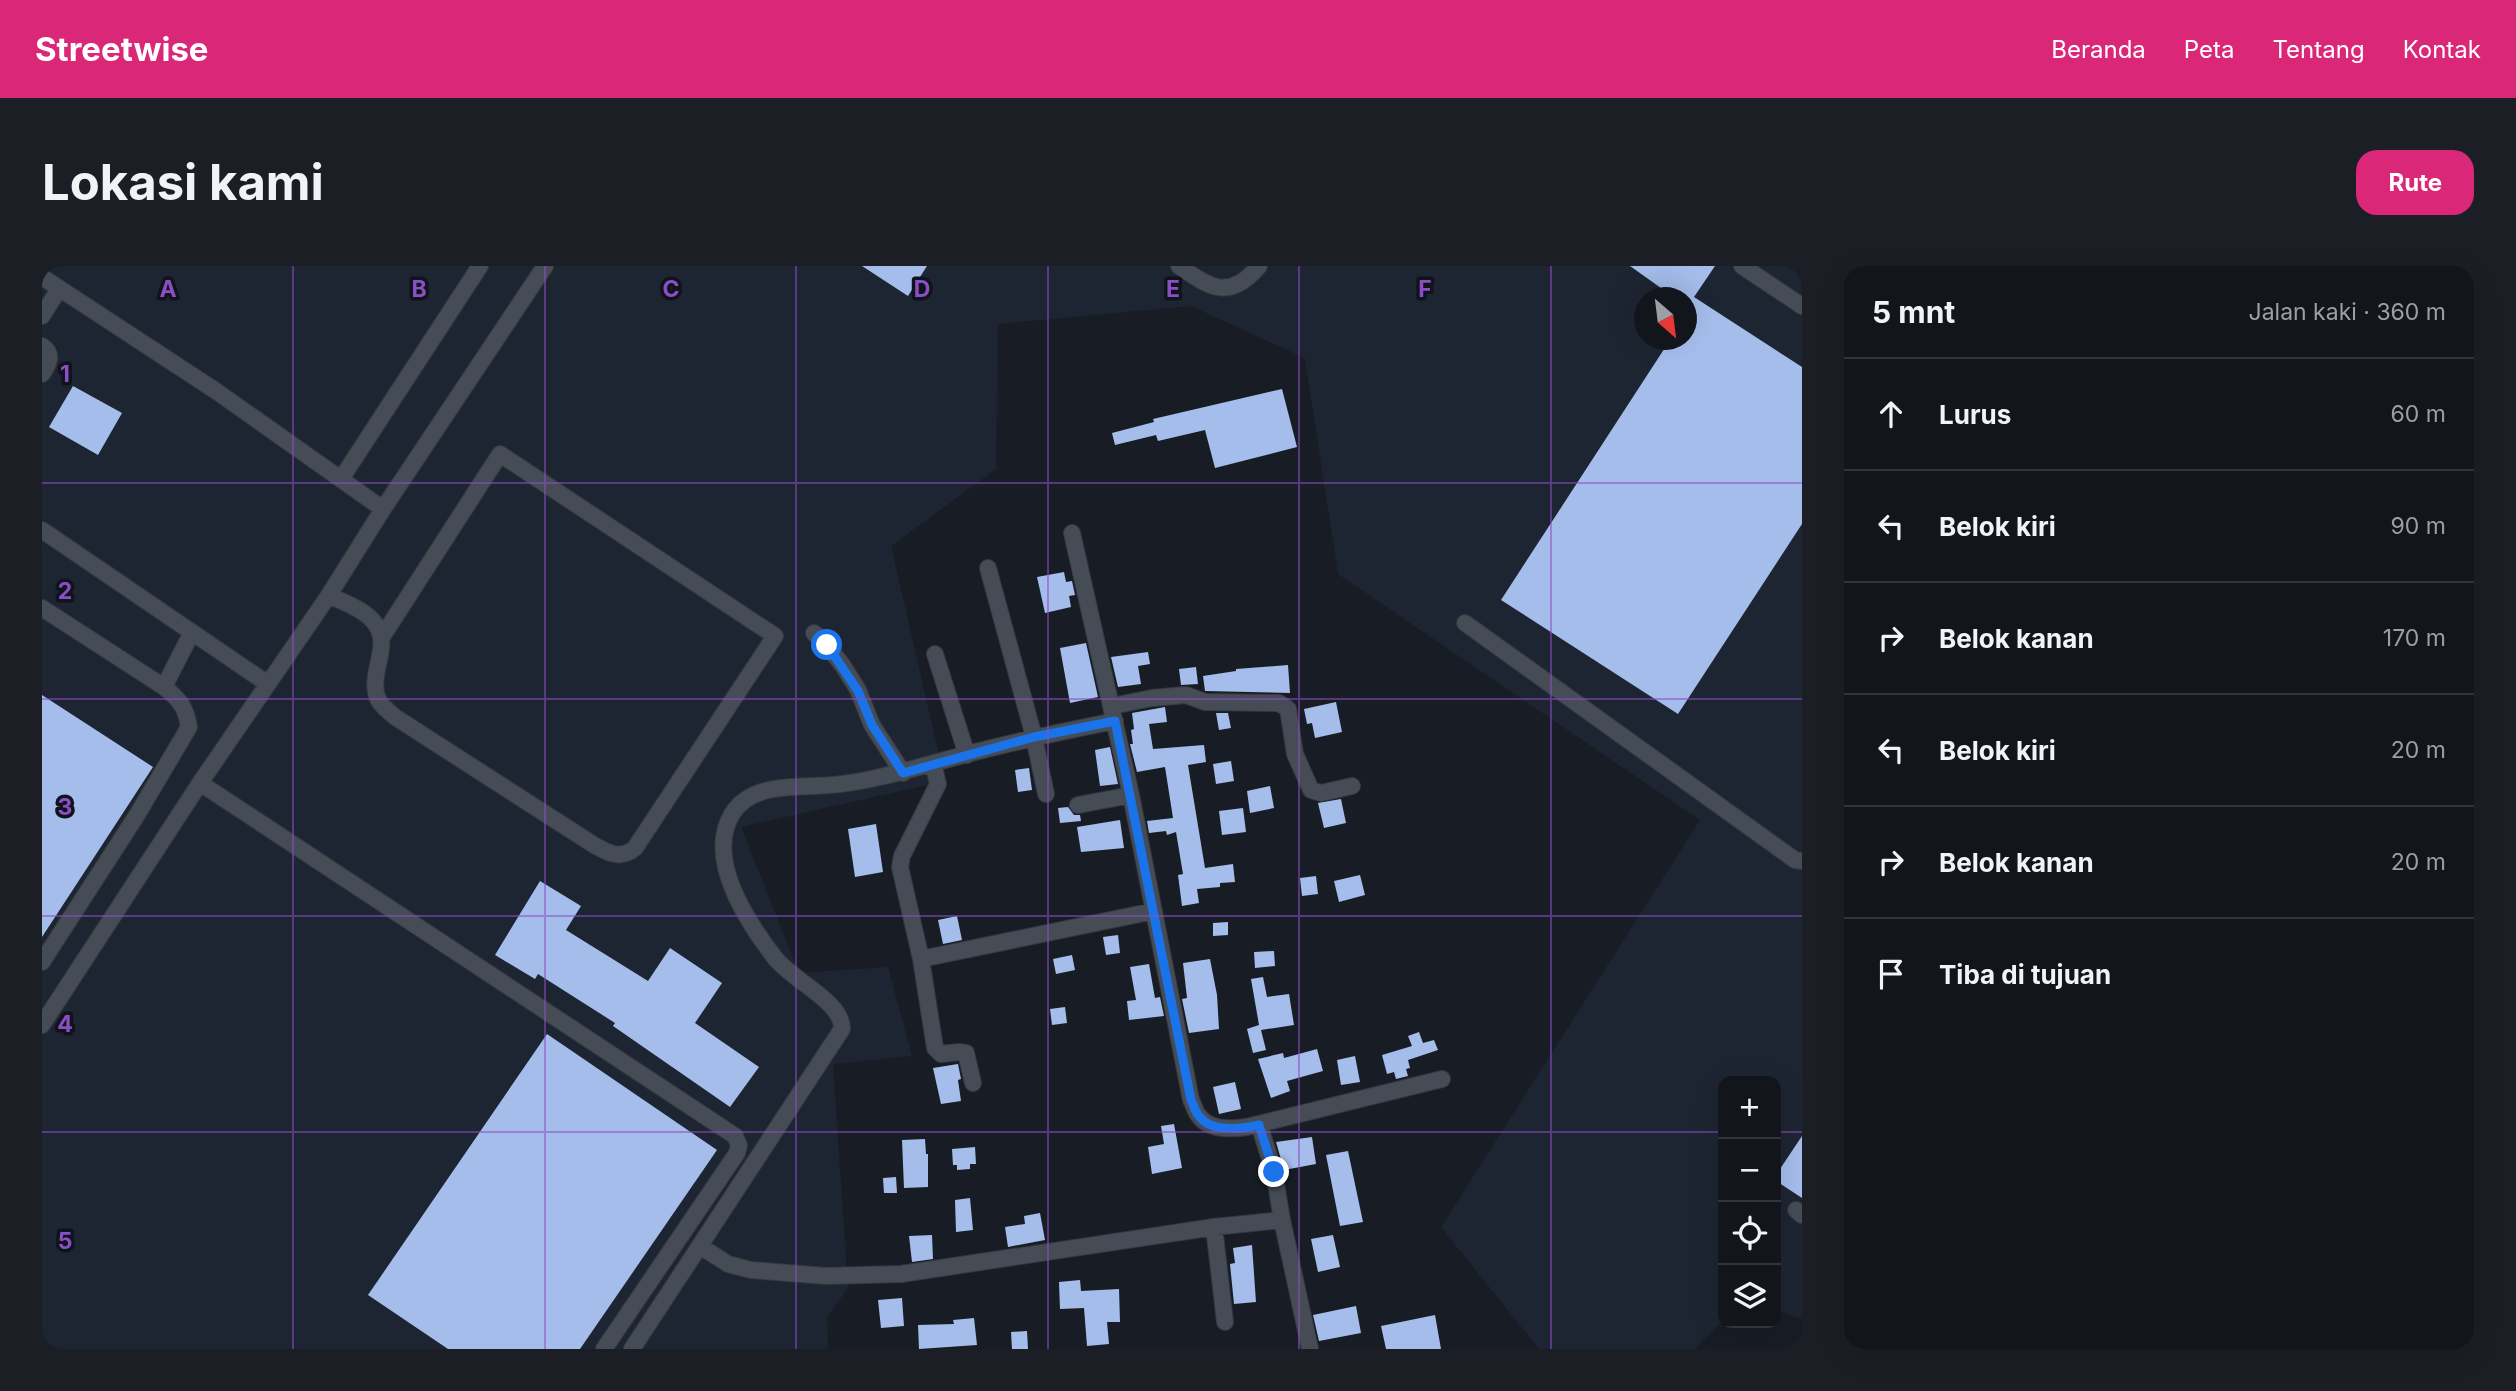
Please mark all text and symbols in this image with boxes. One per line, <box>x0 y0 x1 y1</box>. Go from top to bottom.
text: Streetwise <box>35 29 209 69</box>
text: Beranda <box>2051 35 2146 64</box>
text: Peta <box>2184 35 2234 64</box>
text: Tentang <box>2272 35 2365 64</box>
text: Kontak <box>2403 35 2481 64</box>
button: Rute <box>2356 150 2474 215</box>
text: Lokasi kami <box>42 153 324 212</box>
text: A <box>159 275 177 303</box>
text: B <box>411 275 427 303</box>
text: C <box>662 275 680 303</box>
text: D <box>914 275 930 303</box>
text: E <box>1166 275 1180 303</box>
text: F <box>1418 275 1432 303</box>
north arrow <box>1634 287 1697 350</box>
text: 5 mnt <box>1872 294 1955 330</box>
text: Jalan kaki · 360 m <box>2249 298 2446 326</box>
text: 1 <box>60 360 70 388</box>
icon: ahead <box>1872 395 1910 433</box>
text: Lurus <box>1939 399 2011 430</box>
text: 60 m <box>2391 400 2446 428</box>
icon: left <box>1872 507 1910 545</box>
text: Belok kiri <box>1939 511 2056 542</box>
text: 90 m <box>2391 512 2446 540</box>
text: 2 <box>58 577 72 605</box>
icon: right <box>1872 619 1910 657</box>
text: Belok kanan <box>1939 623 2094 654</box>
text: 170 m <box>2383 624 2446 652</box>
route start <box>811 629 842 660</box>
icon: left <box>1872 731 1910 769</box>
text: Belok kiri <box>1939 735 2056 766</box>
text: 20 m <box>2391 736 2446 764</box>
text: 3 <box>58 793 72 821</box>
icon: right <box>1872 843 1910 881</box>
text: Belok kanan <box>1939 847 2094 878</box>
text: 20 m <box>2391 848 2446 876</box>
icon: arrive <box>1872 955 1910 993</box>
text: Tiba di tujuan <box>1939 959 2111 990</box>
text: 4 <box>57 1010 73 1038</box>
map controls <box>1718 1076 1781 1328</box>
button: + <box>1718 1076 1781 1139</box>
button: − <box>1718 1139 1781 1202</box>
route end <box>1258 1156 1289 1187</box>
button: locate <box>1718 1202 1781 1265</box>
text: 5 <box>58 1227 72 1255</box>
button: layers <box>1718 1265 1781 1328</box>

